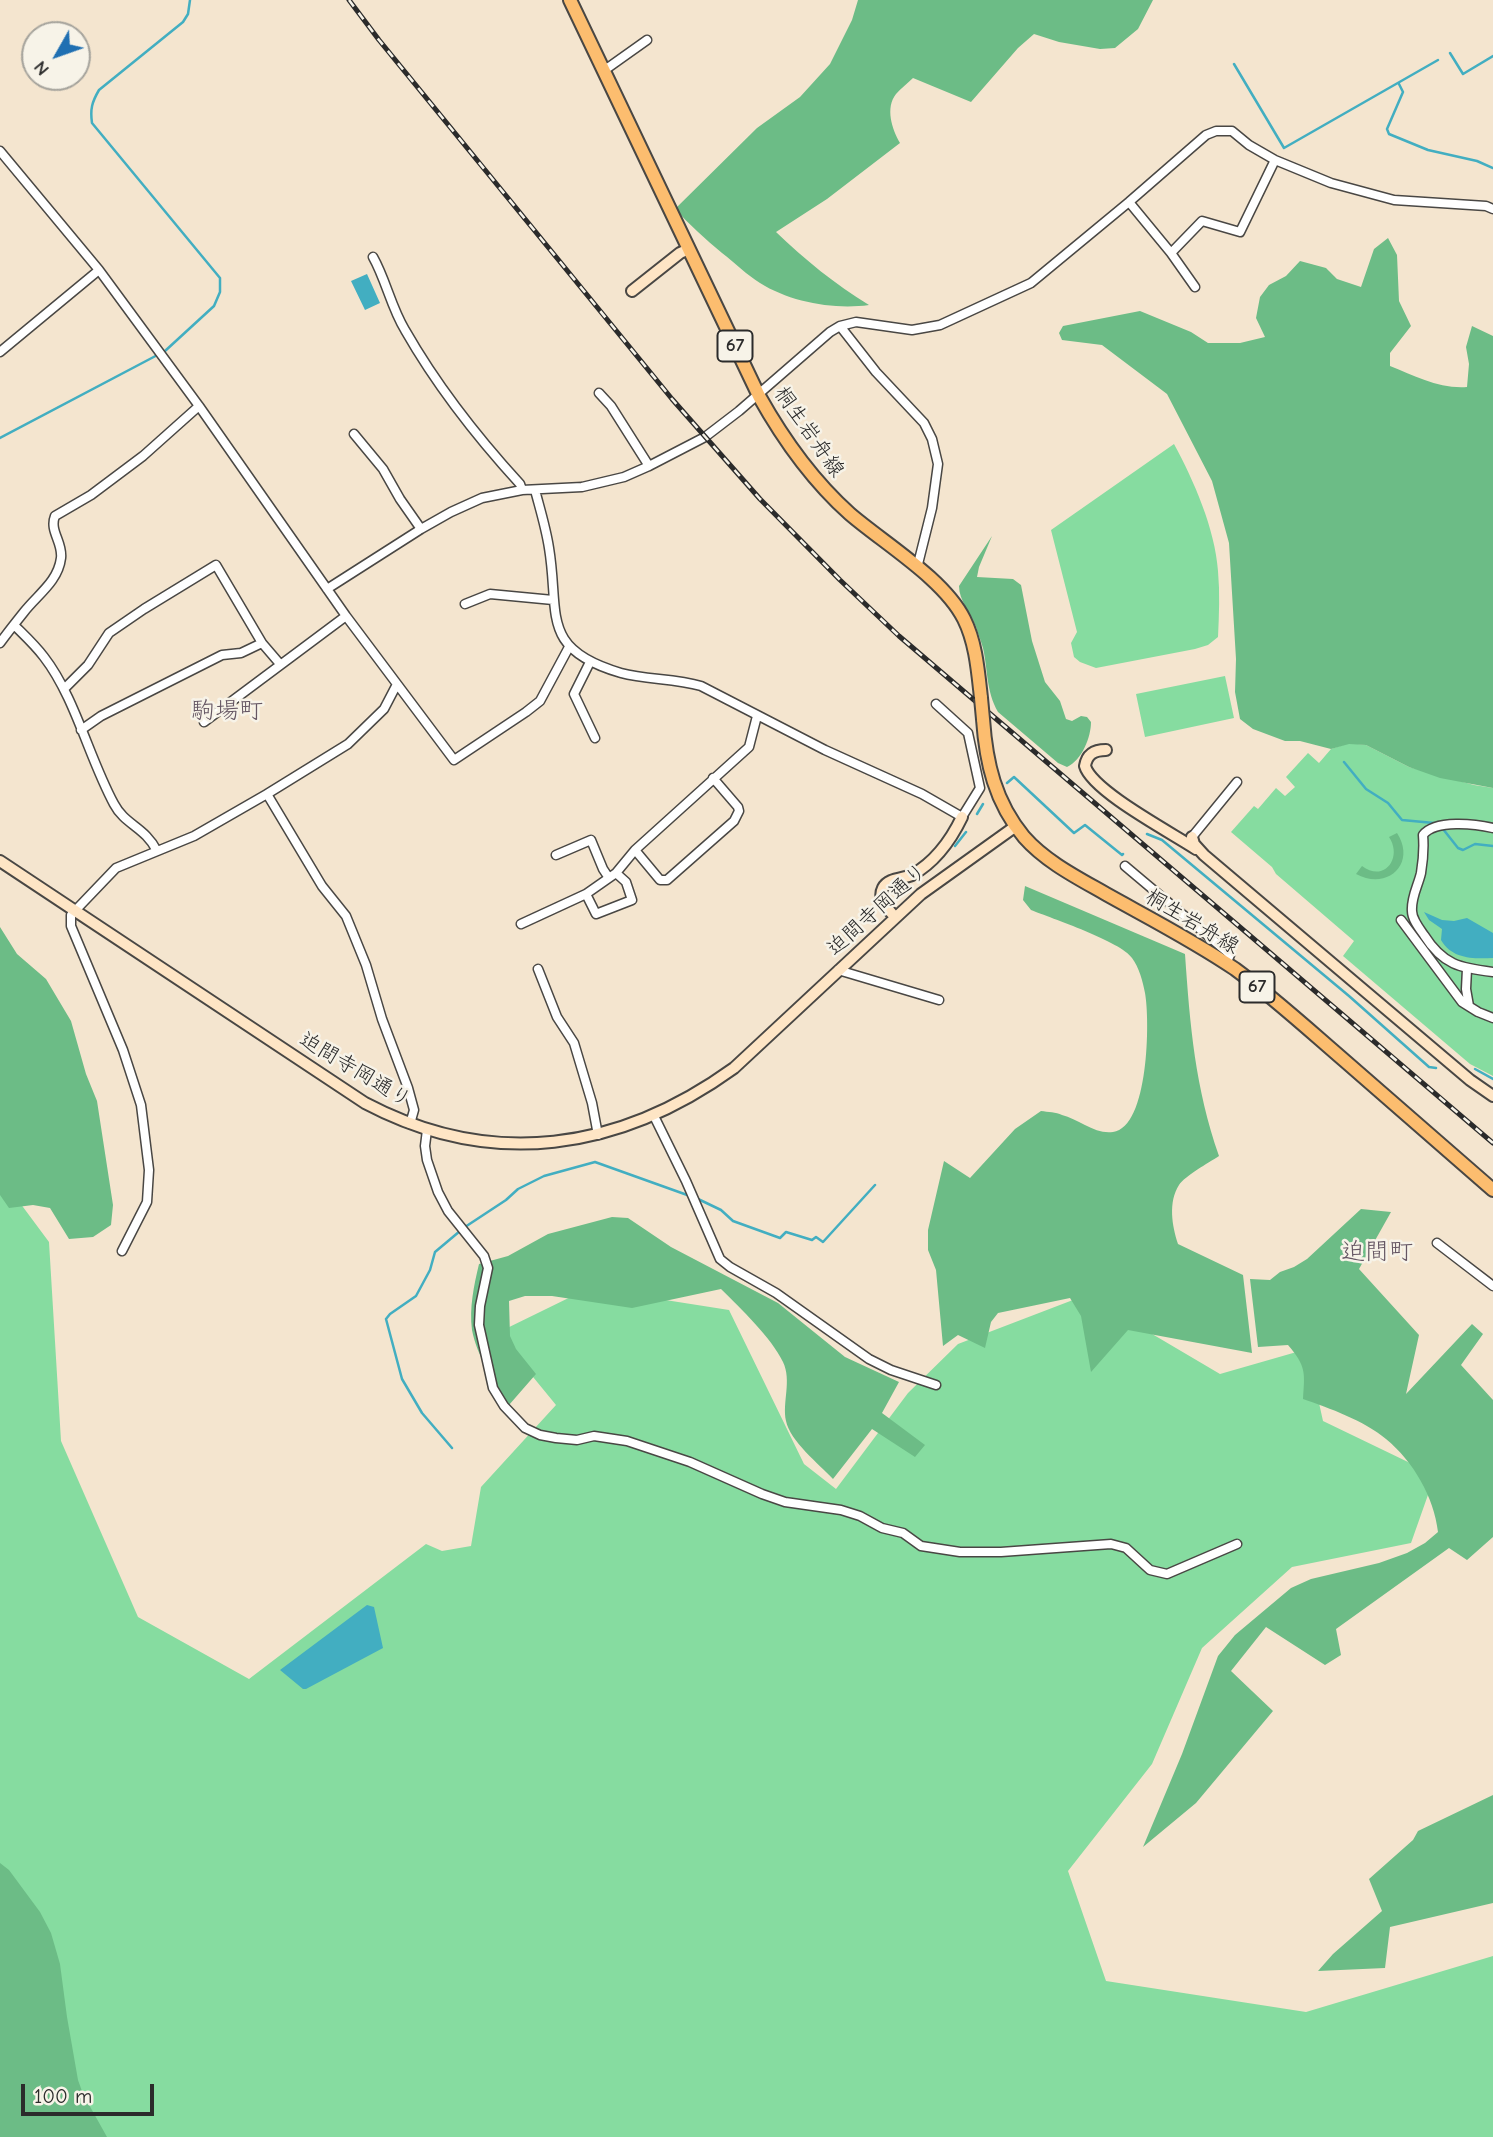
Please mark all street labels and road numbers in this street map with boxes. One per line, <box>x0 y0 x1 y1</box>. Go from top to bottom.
road number: 67 <box>718 330 752 362</box>
street label: 桐生岩舟線 <box>769 382 849 482</box>
street label: 迫間寺岡通り <box>822 858 932 962</box>
street label: 桐生岩舟線 <box>1141 884 1243 960</box>
road number: 67 <box>1240 972 1274 1002</box>
street label: 迫間寺岡通り <box>295 1027 415 1113</box>

